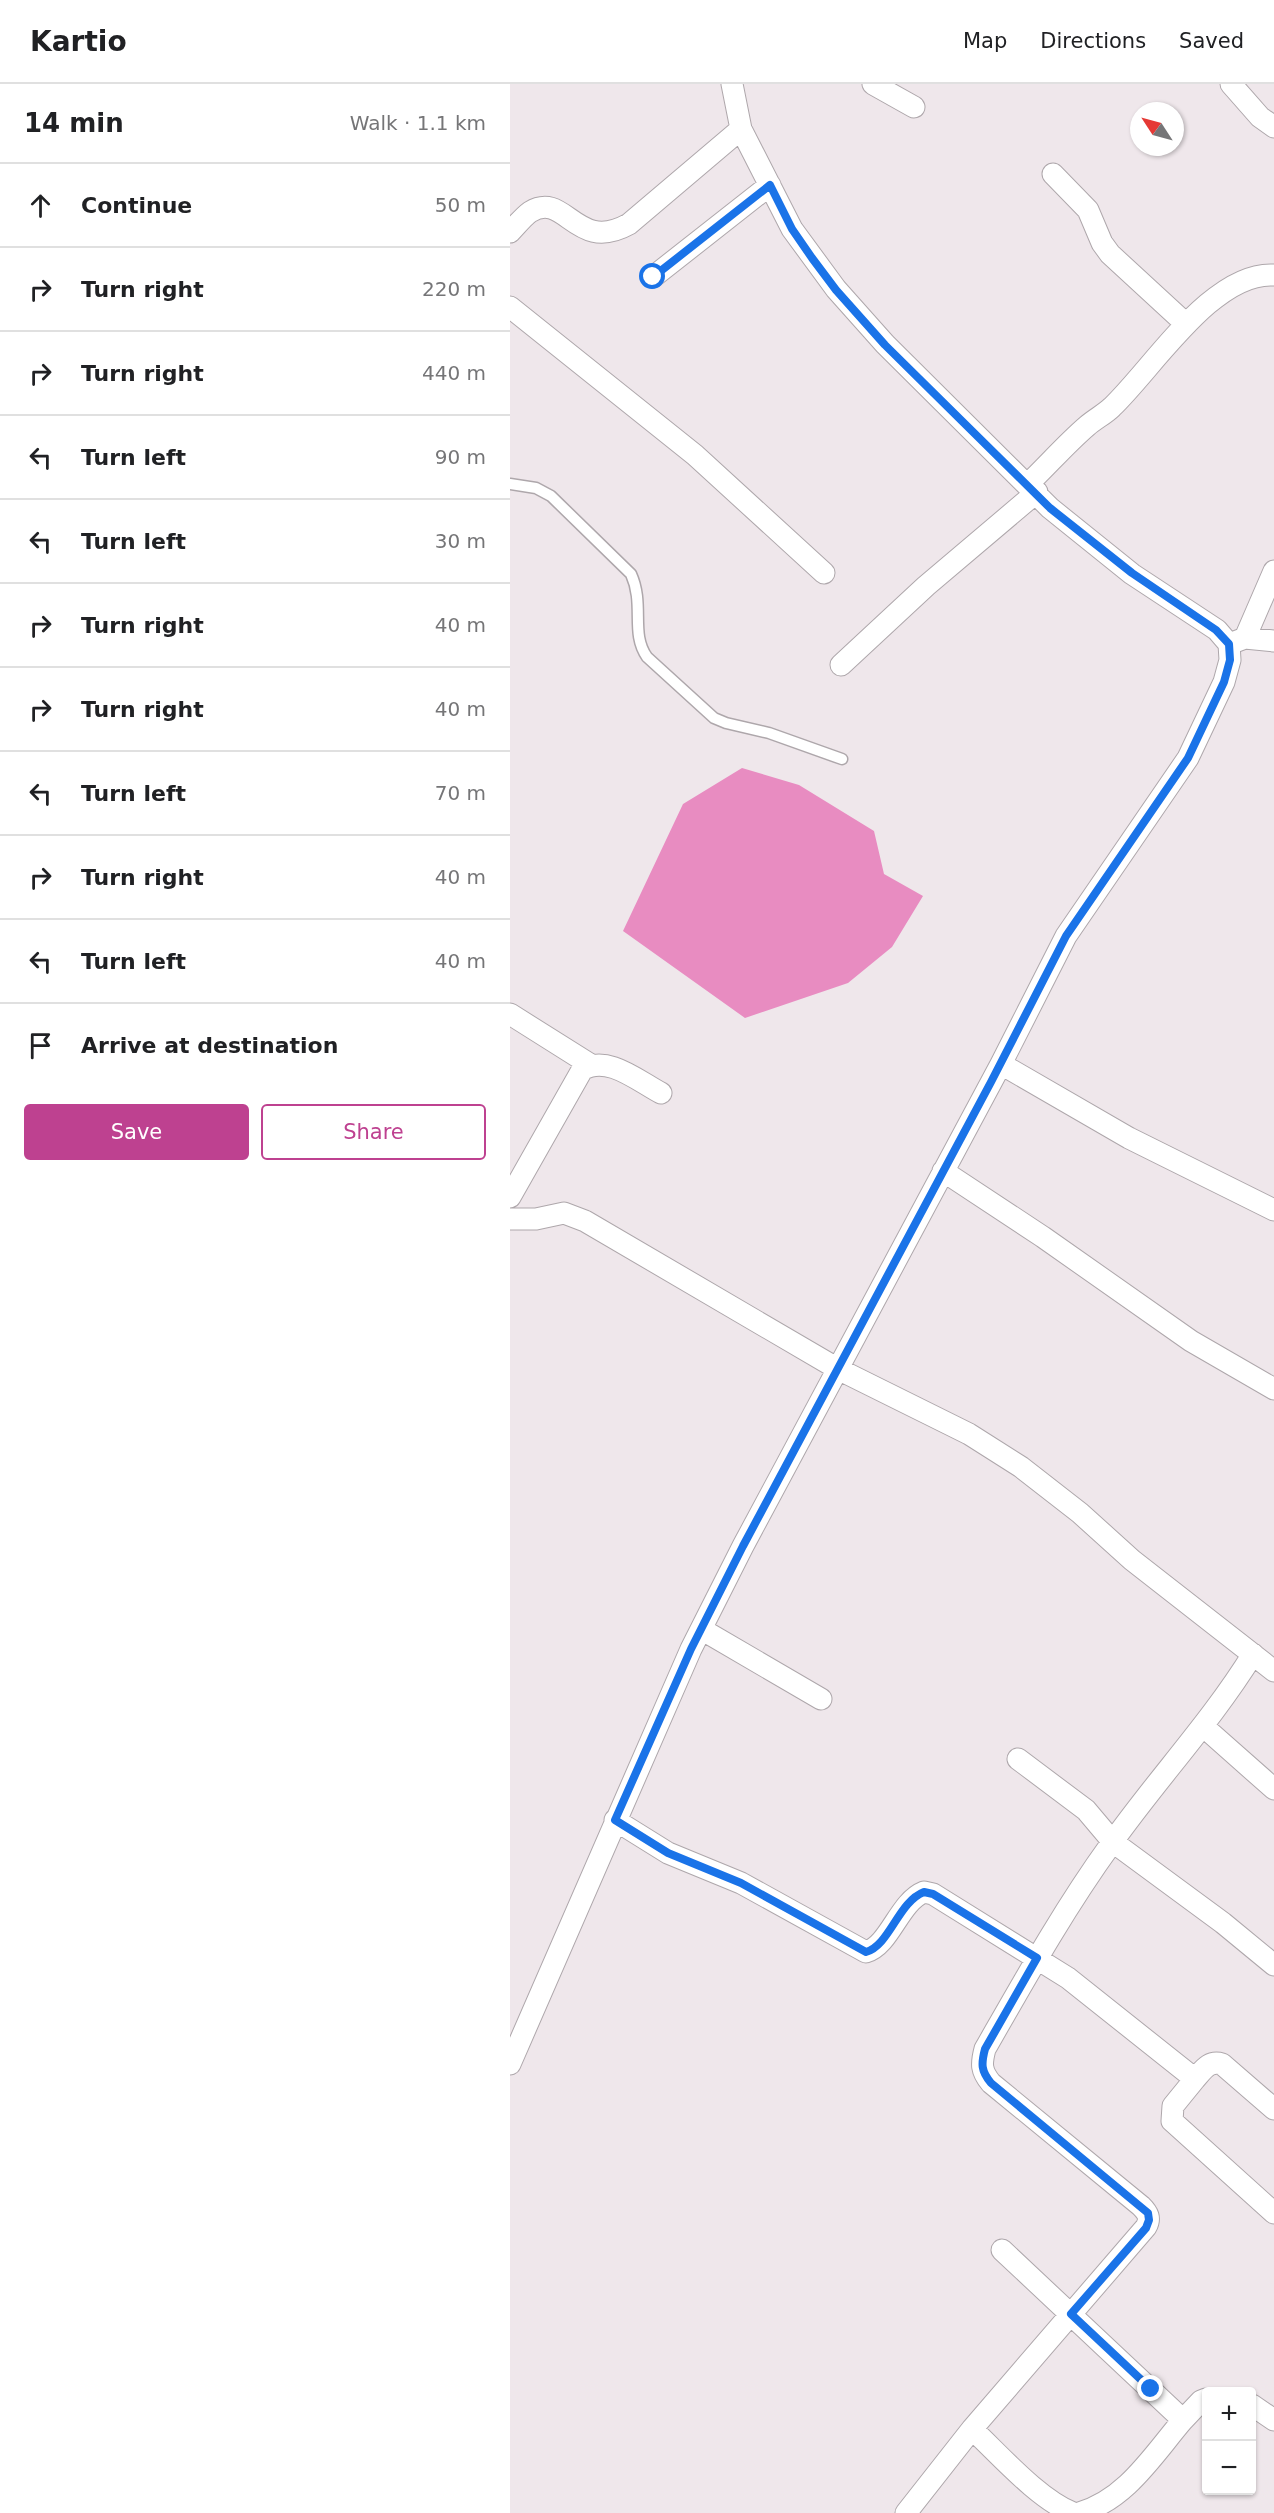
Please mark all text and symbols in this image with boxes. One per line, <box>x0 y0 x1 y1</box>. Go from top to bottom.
text: Kartio <box>30 25 127 58</box>
text: Map <box>963 29 1007 53</box>
text: Directions <box>1040 29 1146 53</box>
text: Saved <box>1179 29 1244 53</box>
north arrow <box>1130 102 1184 156</box>
text: 14 min <box>24 108 124 138</box>
text: Walk · 1.1 km <box>350 111 486 135</box>
icon: ahead <box>24 189 57 222</box>
text: Continue <box>81 193 192 218</box>
text: 50 m <box>435 193 486 217</box>
route start <box>639 263 665 289</box>
icon: right <box>24 273 57 306</box>
text: Turn right <box>81 277 204 302</box>
text: 220 m <box>422 277 486 301</box>
icon: right <box>24 357 57 390</box>
text: Turn right <box>81 361 204 386</box>
text: 440 m <box>422 361 486 385</box>
icon: left <box>24 441 57 474</box>
text: Turn left <box>81 445 186 470</box>
text: 90 m <box>435 445 486 469</box>
icon: left <box>24 525 57 558</box>
text: Turn left <box>81 529 186 554</box>
text: 30 m <box>435 529 486 553</box>
icon: right <box>24 609 57 642</box>
text: Turn right <box>81 613 204 638</box>
text: 40 m <box>435 613 486 637</box>
icon: right <box>24 693 57 726</box>
text: Turn right <box>81 697 204 722</box>
text: 40 m <box>435 697 486 721</box>
icon: left <box>24 777 57 810</box>
text: Turn left <box>81 781 186 806</box>
text: 70 m <box>435 781 486 805</box>
icon: right <box>24 861 57 894</box>
text: Turn right <box>81 865 204 890</box>
text: 40 m <box>435 865 486 889</box>
icon: left <box>24 945 57 978</box>
text: Turn left <box>81 949 186 974</box>
text: 40 m <box>435 949 486 973</box>
icon: arrive <box>24 1029 57 1062</box>
text: Arrive at destination <box>81 1033 338 1058</box>
button: Save <box>24 1104 249 1160</box>
button: Share <box>261 1104 486 1160</box>
route end <box>1137 2375 1163 2401</box>
map controls <box>1202 2387 1256 2495</box>
button: + <box>1202 2387 1256 2441</box>
button: − <box>1202 2441 1256 2495</box>

